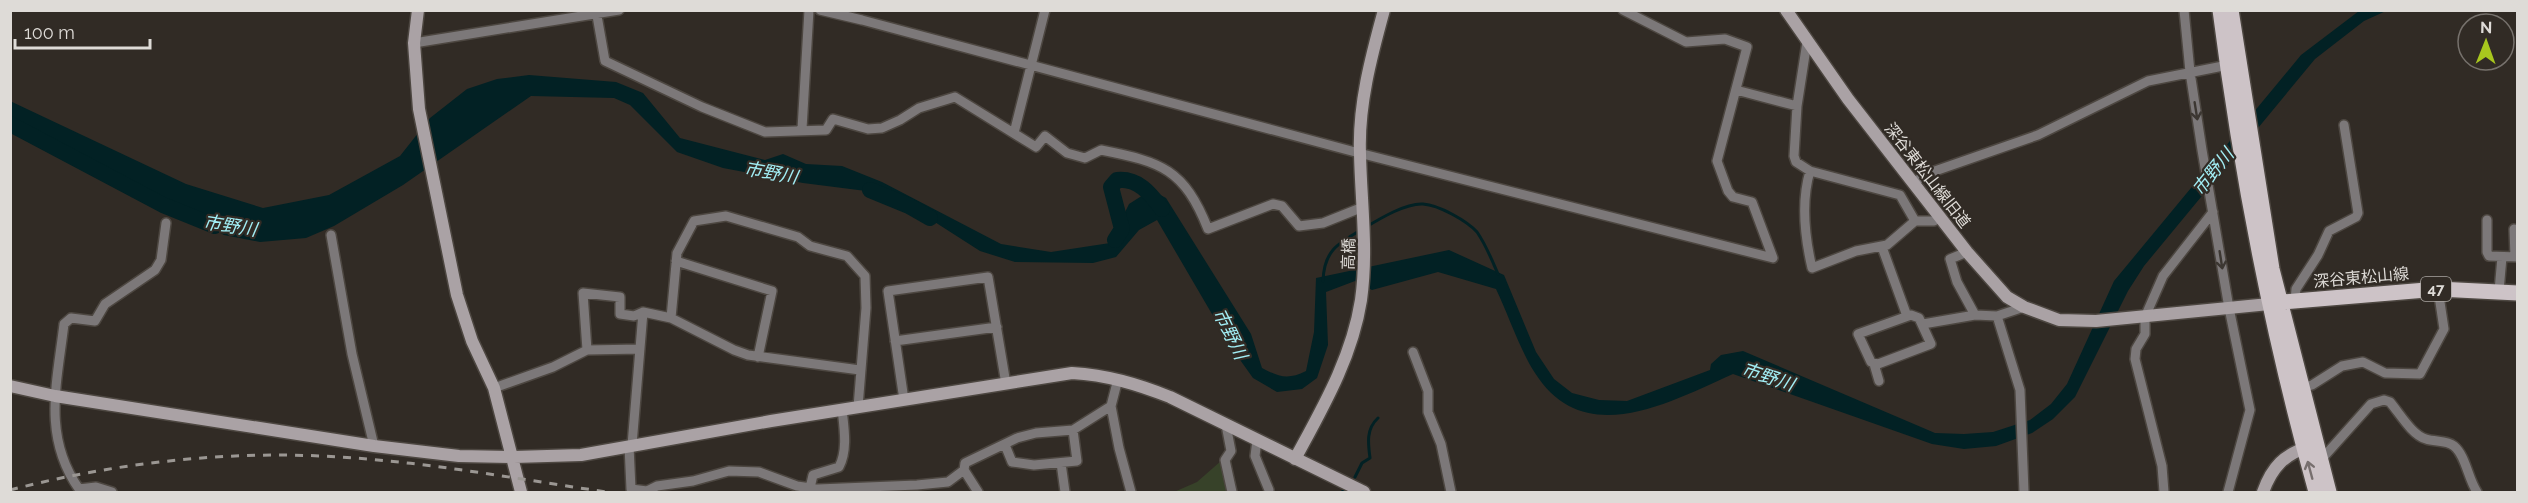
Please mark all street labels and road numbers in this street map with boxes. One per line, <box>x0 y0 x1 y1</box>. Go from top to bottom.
street label: 深谷東松山線旧道 <box>1881 119 1974 232</box>
street label: 高橋 <box>1338 238 1359 270</box>
street label: 深谷東松山線 <box>2312 264 2410 291</box>
road number: 47 <box>2421 277 2451 301</box>

